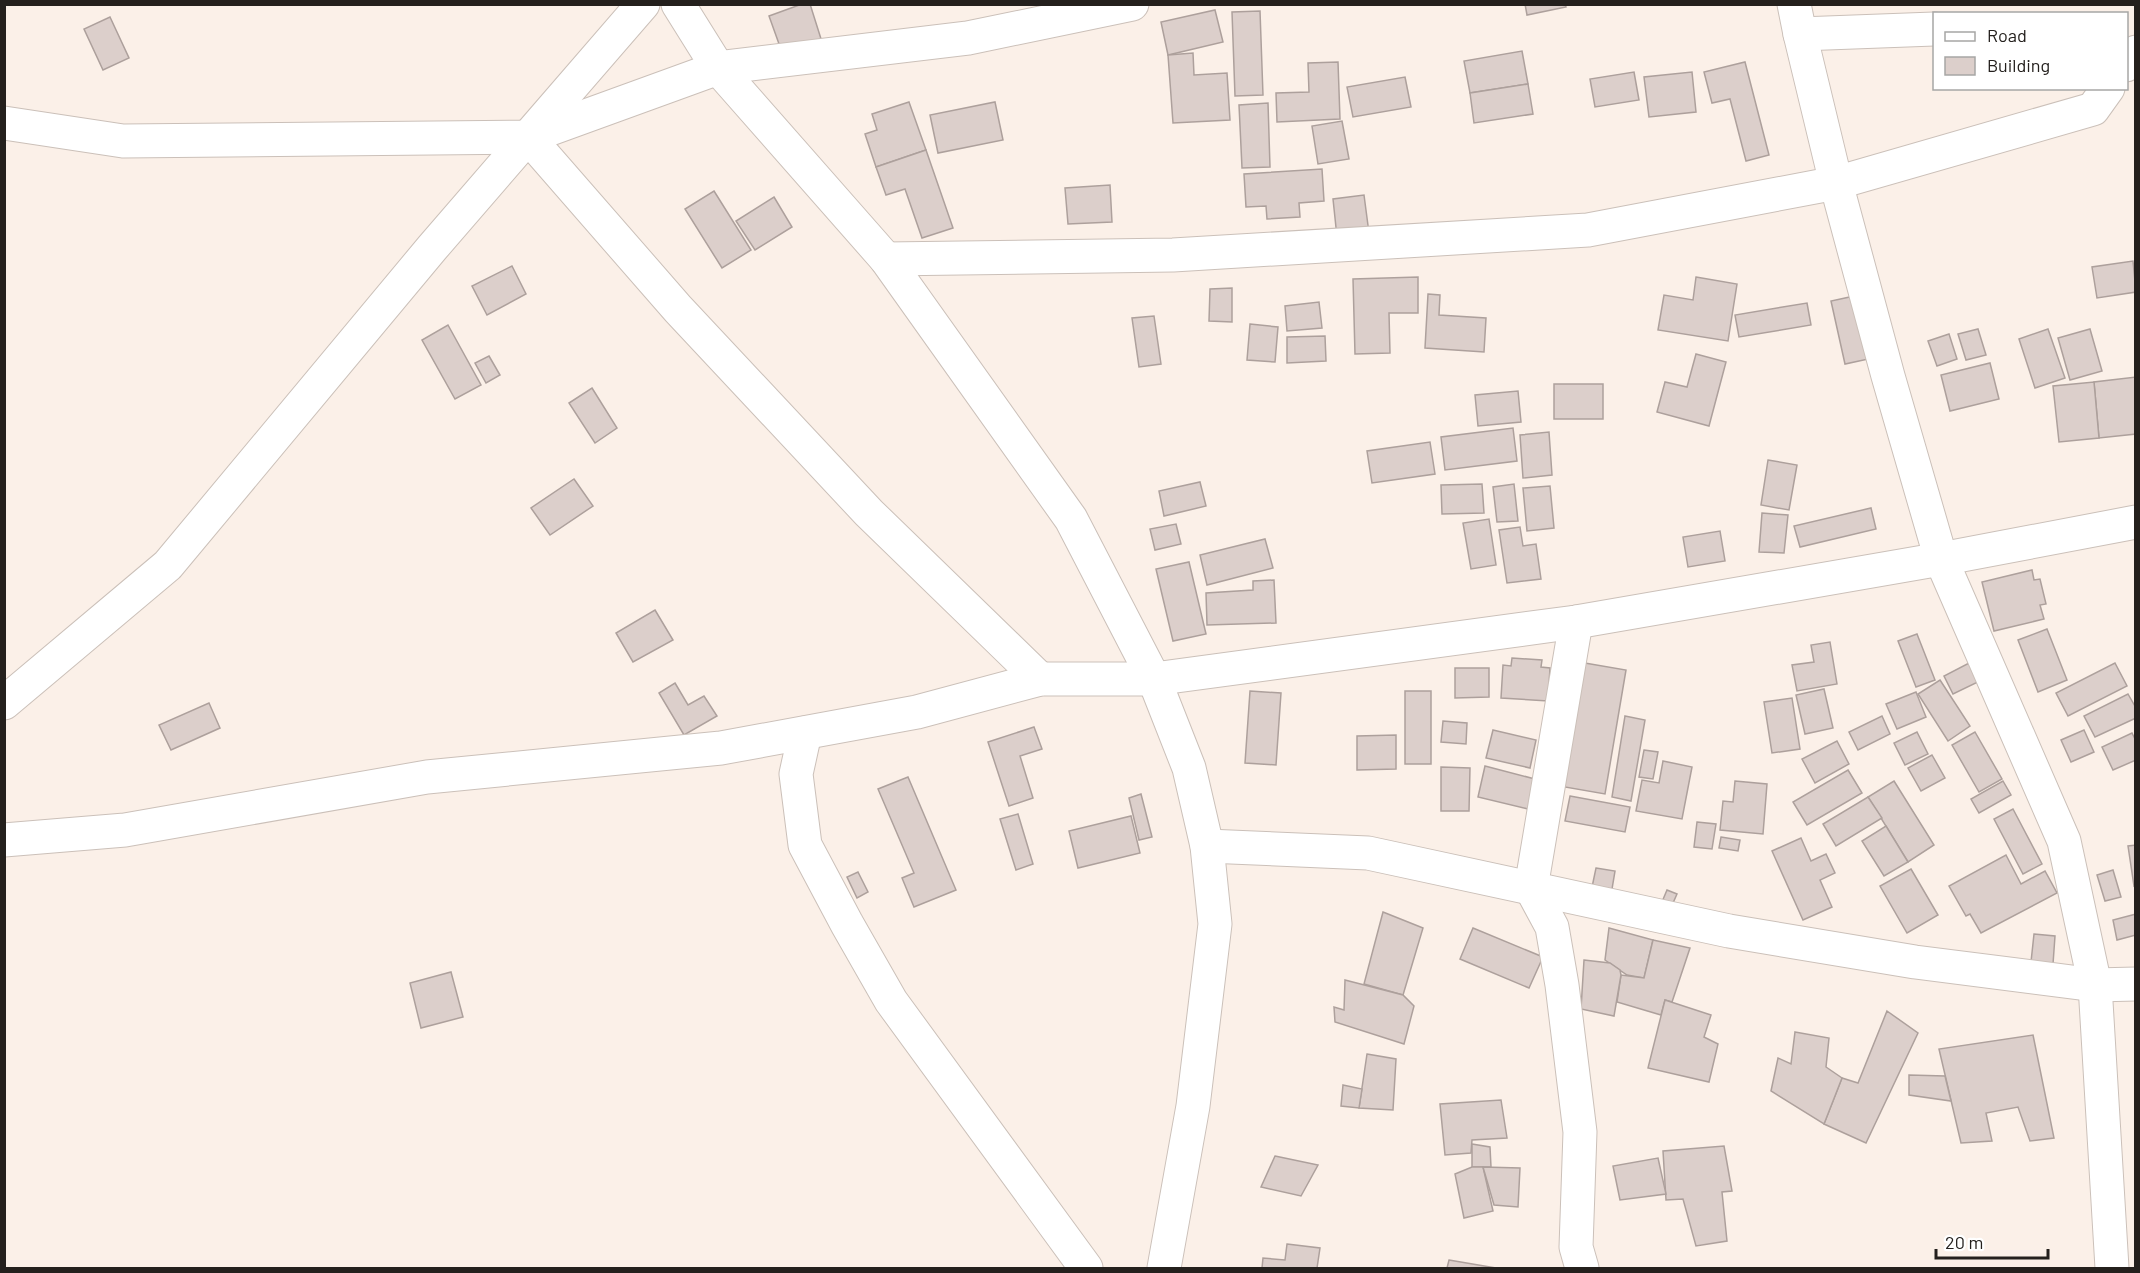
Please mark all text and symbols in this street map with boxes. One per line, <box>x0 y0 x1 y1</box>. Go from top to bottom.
legend <box>1933 12 2128 90</box>
text: Road <box>1987 24 2027 46</box>
text: Building <box>1987 54 2050 76</box>
scale bar <box>1936 1222 2048 1260</box>
text: 20 m <box>1945 1231 1983 1253</box>

